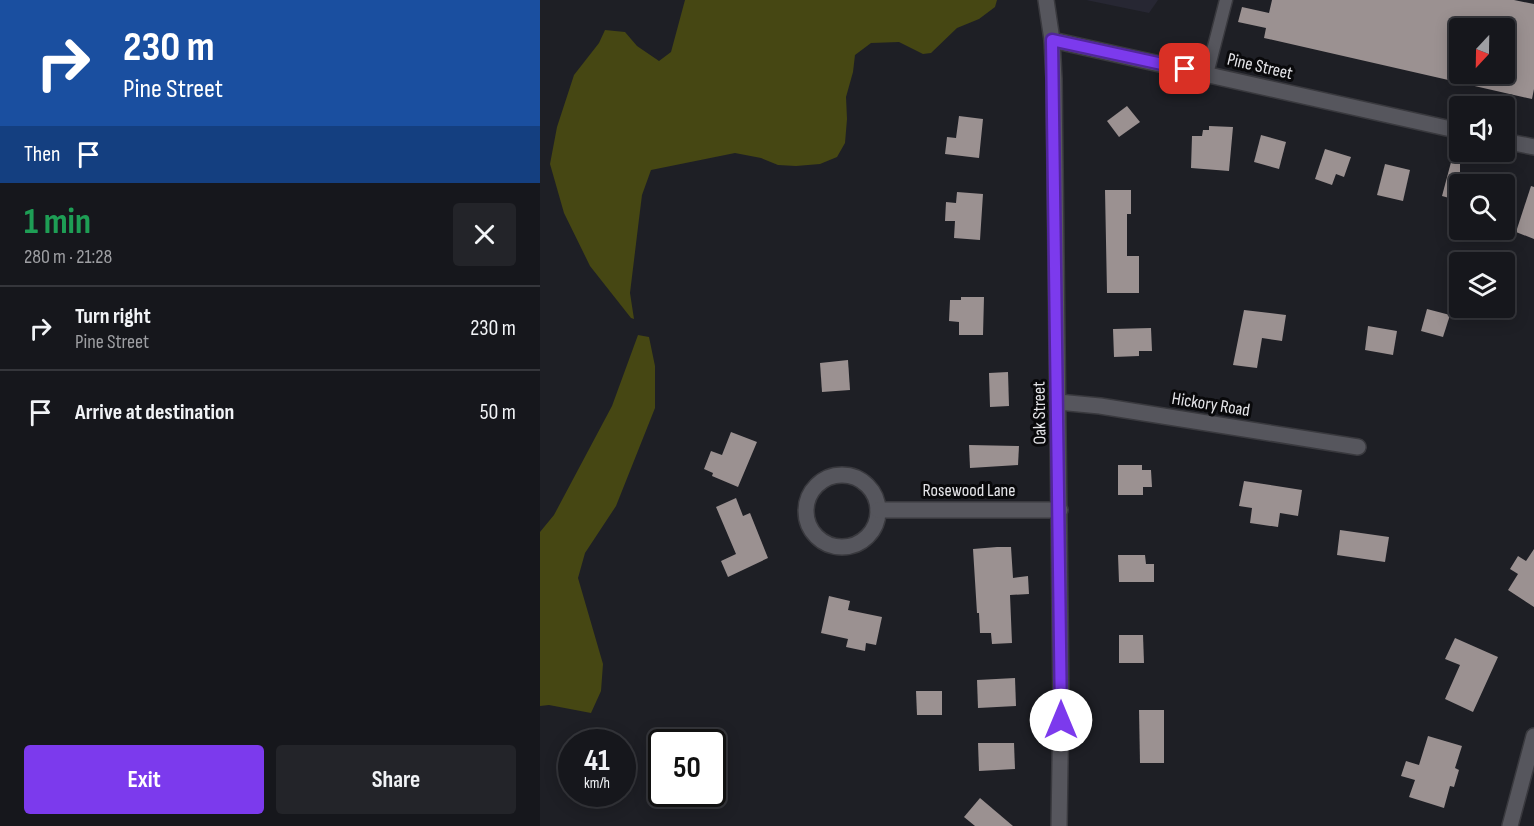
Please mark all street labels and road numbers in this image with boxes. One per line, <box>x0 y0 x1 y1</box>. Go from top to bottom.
street label: Pine Street <box>1225 49 1295 84</box>
street label: Oak Street <box>1028 381 1051 445</box>
street label: Hickory Road <box>1170 388 1252 421</box>
street label: Rosewood Lane <box>922 480 1016 501</box>

